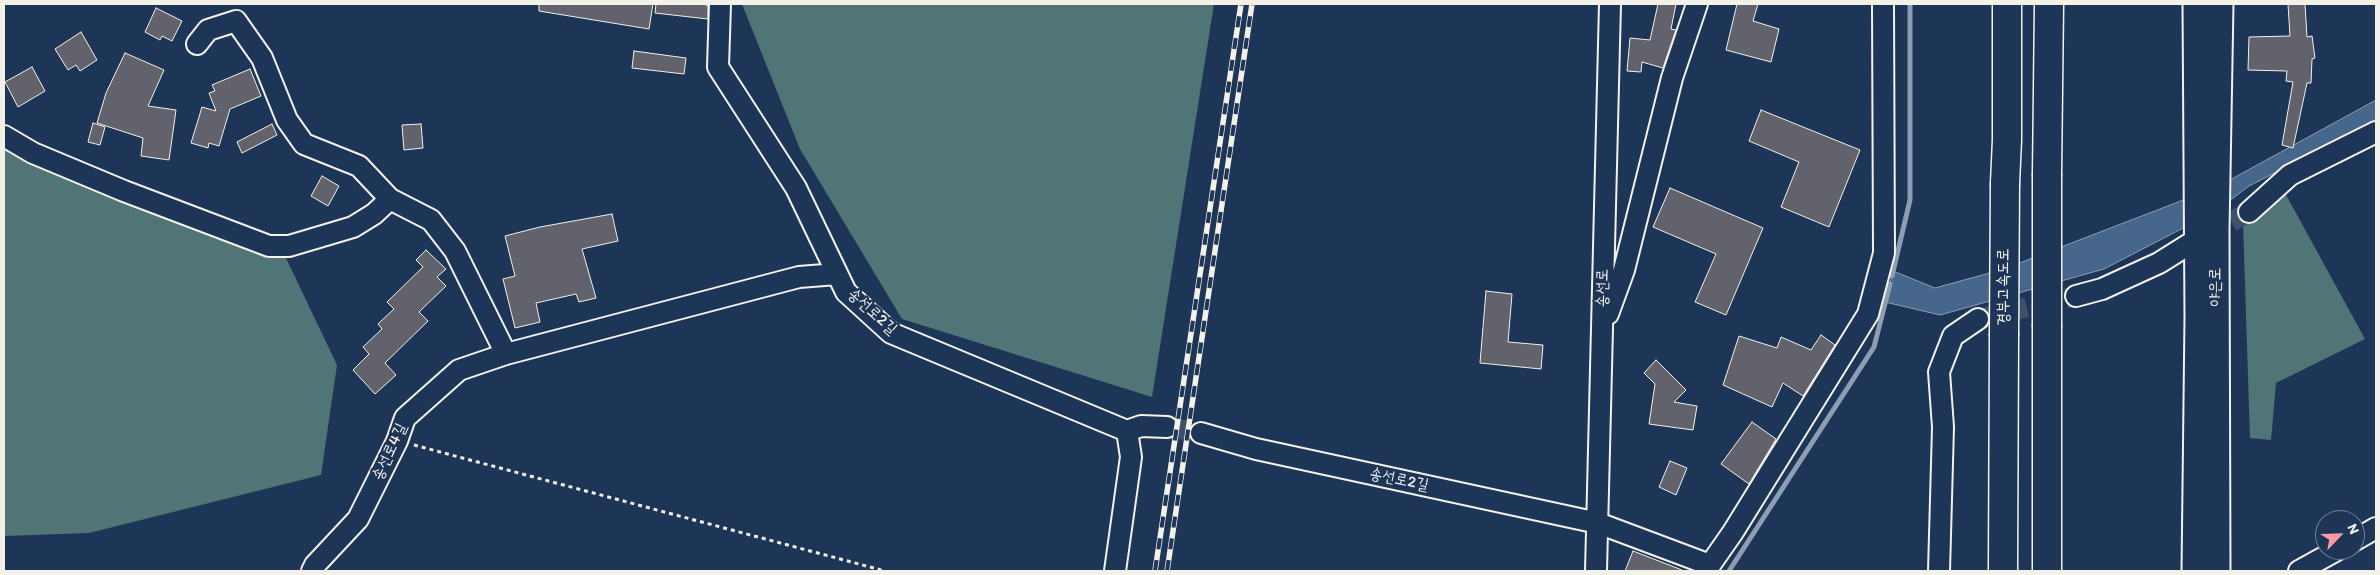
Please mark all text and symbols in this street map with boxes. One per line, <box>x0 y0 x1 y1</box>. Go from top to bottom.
street label: 경부고속도로 <box>1994 248 2014 326</box>
street label: 야은로 <box>2206 268 2226 306</box>
street label: 송선로 <box>1593 269 1613 307</box>
street label: 송선로2길 <box>843 285 901 339</box>
street label: 송선로4길 <box>368 420 412 484</box>
street label: 송선로2길 <box>1368 464 1430 496</box>
north arrow <box>2315 510 2365 560</box>
text: N <box>2344 521 2363 537</box>

